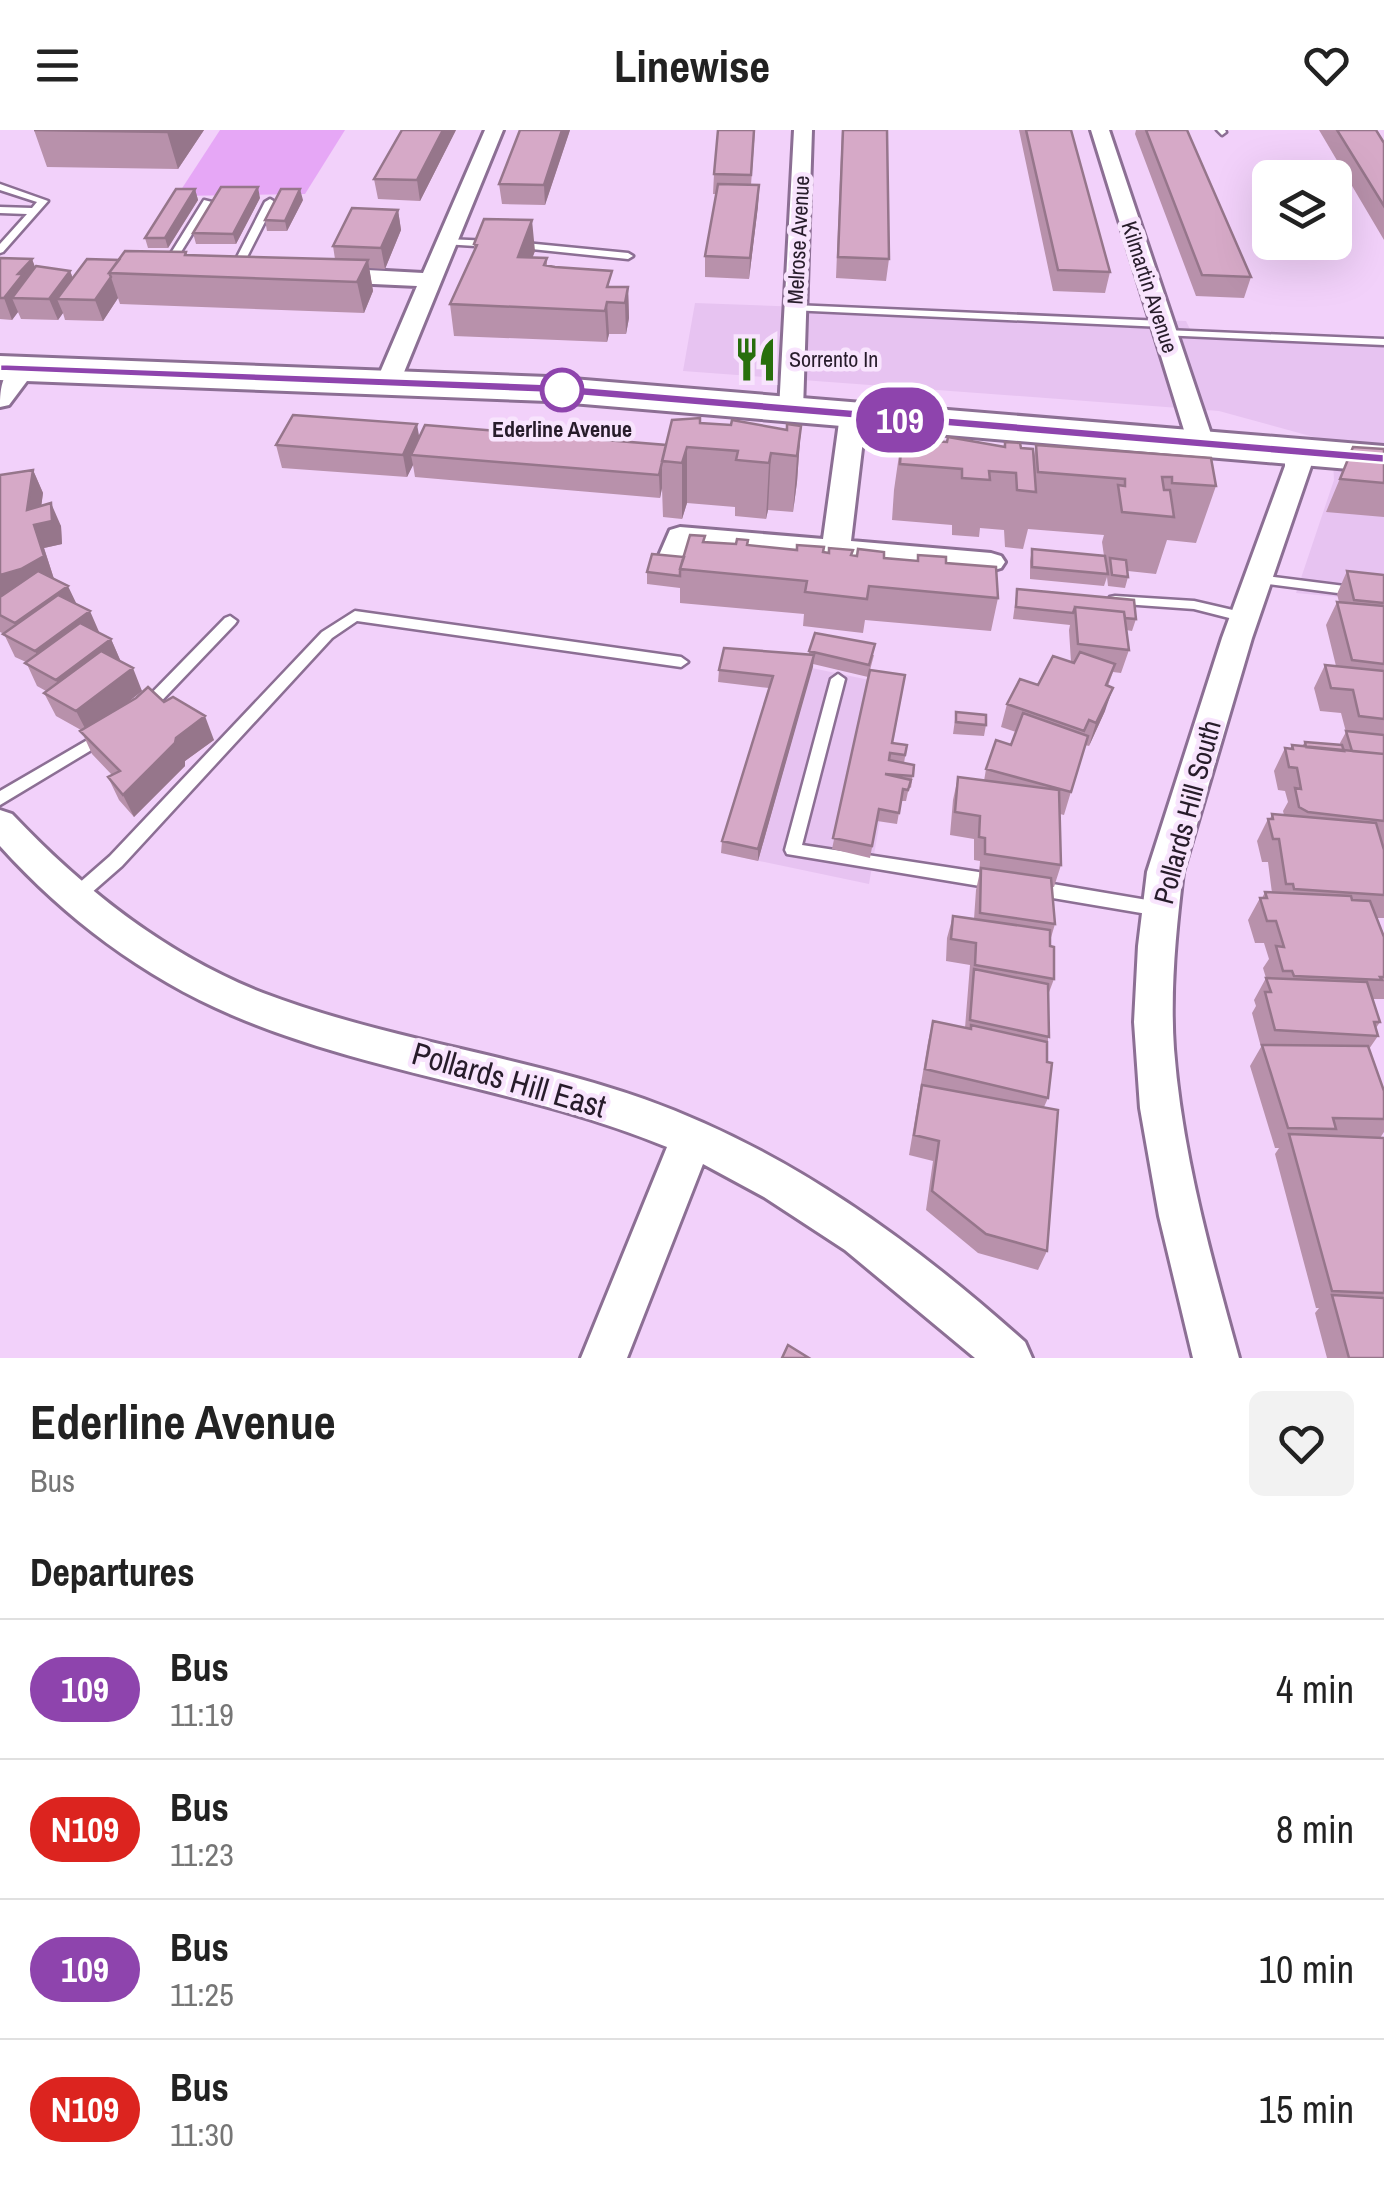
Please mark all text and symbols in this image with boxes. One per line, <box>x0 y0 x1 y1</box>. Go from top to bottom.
text: Linewise <box>614 35 770 96</box>
icon: menu <box>30 38 85 93</box>
icon: heart <box>1299 38 1354 93</box>
map controls <box>1252 160 1352 260</box>
button: layers <box>1252 160 1352 260</box>
street label: Melrose Avenue <box>780 175 816 305</box>
street label: Kilmartin Avenue <box>1115 217 1185 357</box>
restaurant icon: Sorrento In <box>732 335 780 383</box>
place label: Sorrento In <box>789 344 878 374</box>
marker: Ederline Avenue <box>541 369 583 411</box>
line badge: 109 <box>842 388 958 452</box>
text: 109 <box>876 397 924 444</box>
place label: Ederline Avenue <box>492 414 632 444</box>
street label: Pollards Hill South <box>1144 716 1230 908</box>
street label: Pollards Hill East <box>407 1031 611 1128</box>
text: Ederline Avenue <box>30 1389 336 1454</box>
button: heart <box>1249 1391 1354 1496</box>
text: Bus <box>30 1459 75 1502</box>
text: Departures <box>30 1547 195 1598</box>
text: Bus <box>170 1642 229 1693</box>
text: 4 min <box>1276 1664 1354 1715</box>
text: 109 <box>61 1666 109 1713</box>
text: 11:19 <box>170 1693 234 1736</box>
text: Bus <box>170 1782 229 1833</box>
text: 8 min <box>1276 1804 1354 1855</box>
text: N109 <box>51 1806 119 1853</box>
text: 11:23 <box>170 1833 234 1876</box>
text: Bus <box>170 1922 229 1973</box>
text: 10 min <box>1259 1944 1354 1995</box>
text: 109 <box>61 1946 109 1993</box>
text: 11:25 <box>170 1973 234 2016</box>
text: Bus <box>170 2062 229 2113</box>
text: 15 min <box>1259 2084 1354 2135</box>
text: N109 <box>51 2086 119 2133</box>
text: 11:30 <box>170 2113 234 2156</box>

